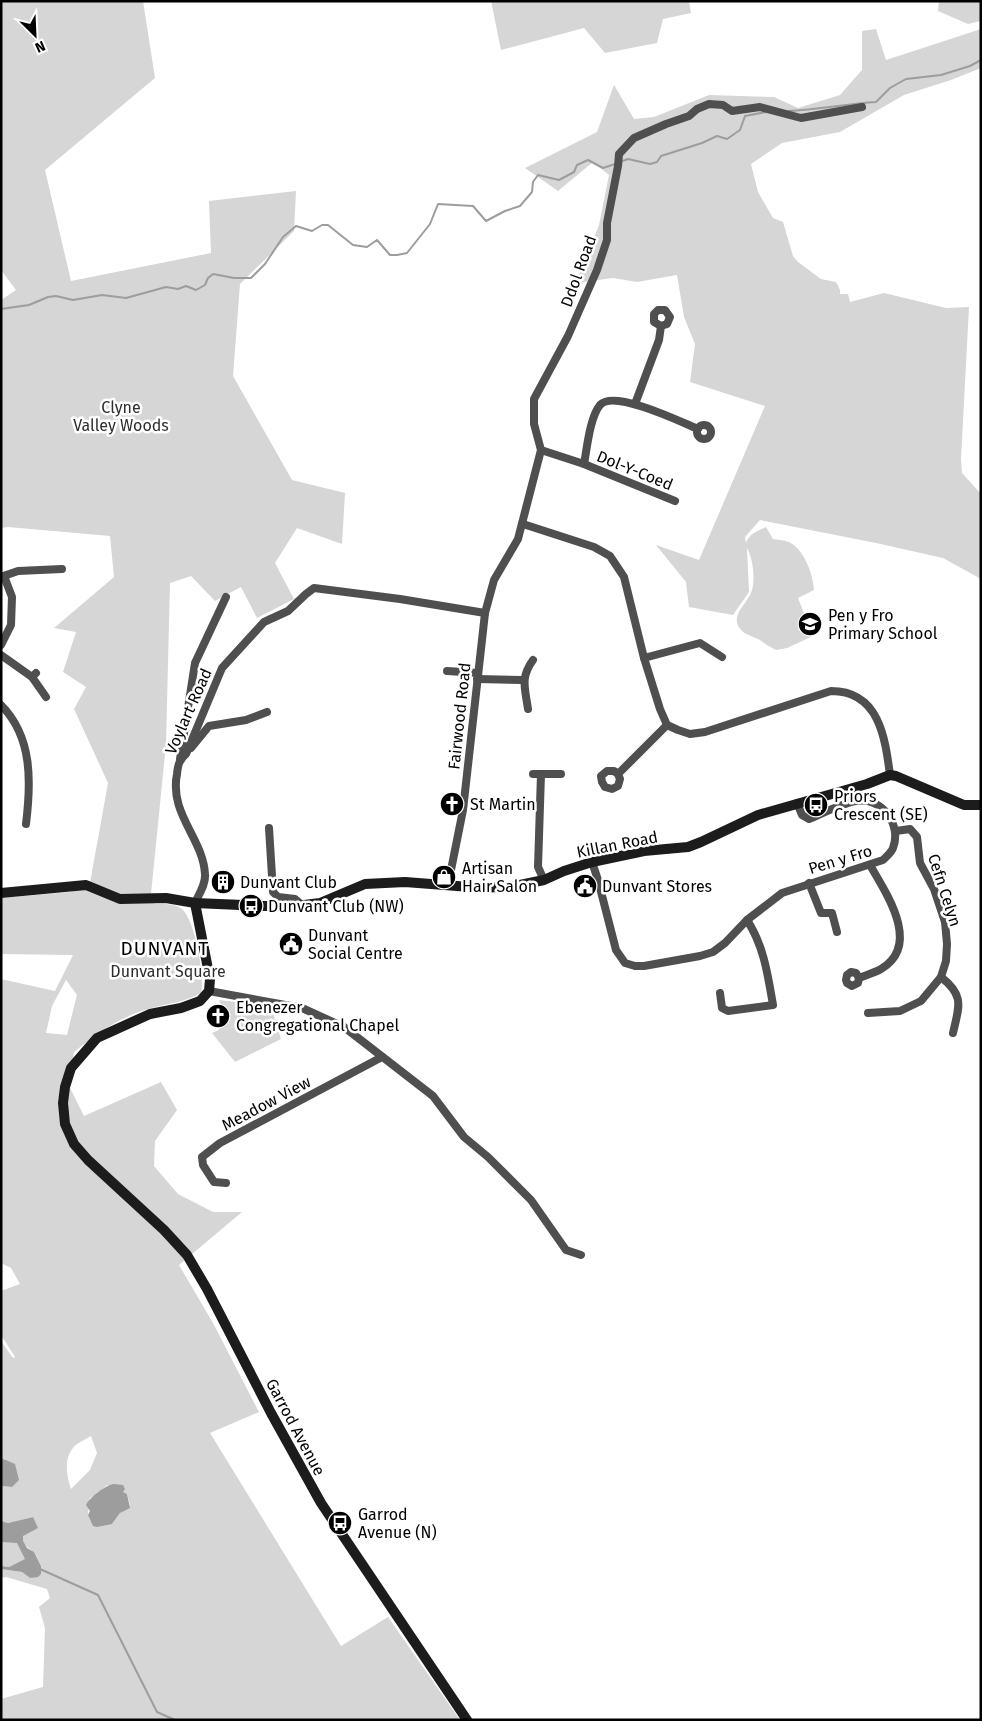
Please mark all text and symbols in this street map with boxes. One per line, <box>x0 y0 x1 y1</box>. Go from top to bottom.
north arrow <box>10 10 60 60</box>
text: N <box>32 37 48 56</box>
street label: Ddol Road <box>557 233 600 310</box>
park label: Clyne Valley Woods <box>73 398 169 435</box>
street label: Dol-Y-Coed <box>594 447 676 494</box>
place label: Pen y Fro Primary School <box>828 606 938 643</box>
school or university icon: Pen y Fro Primary School <box>797 611 823 637</box>
street label: Fairwood Road <box>444 662 475 770</box>
street label: Voylart Road <box>161 665 216 757</box>
place label: Priors Crescent (SE) <box>834 787 928 824</box>
church icon: St Martin <box>439 791 465 817</box>
bus stop icon: Priors Crescent (SE) <box>803 792 829 818</box>
place label: St Martin <box>470 795 536 814</box>
street label: Killan Road <box>575 827 659 862</box>
street label: Pen y Fro <box>806 841 874 878</box>
street label: Cefn Celyn <box>924 851 965 929</box>
place label: Artisan Hair Salon <box>462 859 537 896</box>
shop icon: Artisan Hair Salon <box>431 864 457 890</box>
building icon: Dunvant Club <box>210 869 236 895</box>
place label: Dunvant Club <box>240 873 337 892</box>
public building icon: Dunvant Stores <box>572 873 598 899</box>
place label: Dunvant Stores <box>602 877 712 896</box>
bus stop icon: Dunvant Club (NW) <box>238 893 264 919</box>
place label: Dunvant Club (NW) <box>268 897 404 916</box>
place label: Dunvant Social Centre <box>308 926 403 963</box>
public building icon: Dunvant Social Centre <box>278 931 304 957</box>
district label: DUNVANT <box>121 937 209 960</box>
park label: Dunvant Square <box>110 962 226 981</box>
place label: Ebenezer Congregational Chapel <box>236 998 399 1035</box>
church icon: Ebenezer Congregational Chapel <box>205 1003 231 1029</box>
street label: Meadow View <box>219 1072 314 1135</box>
street label: Garrod Avenue <box>262 1376 329 1479</box>
place label: Garrod Avenue (N) <box>358 1505 437 1542</box>
bus stop icon: Garrod Avenue (N) <box>327 1510 353 1536</box>

